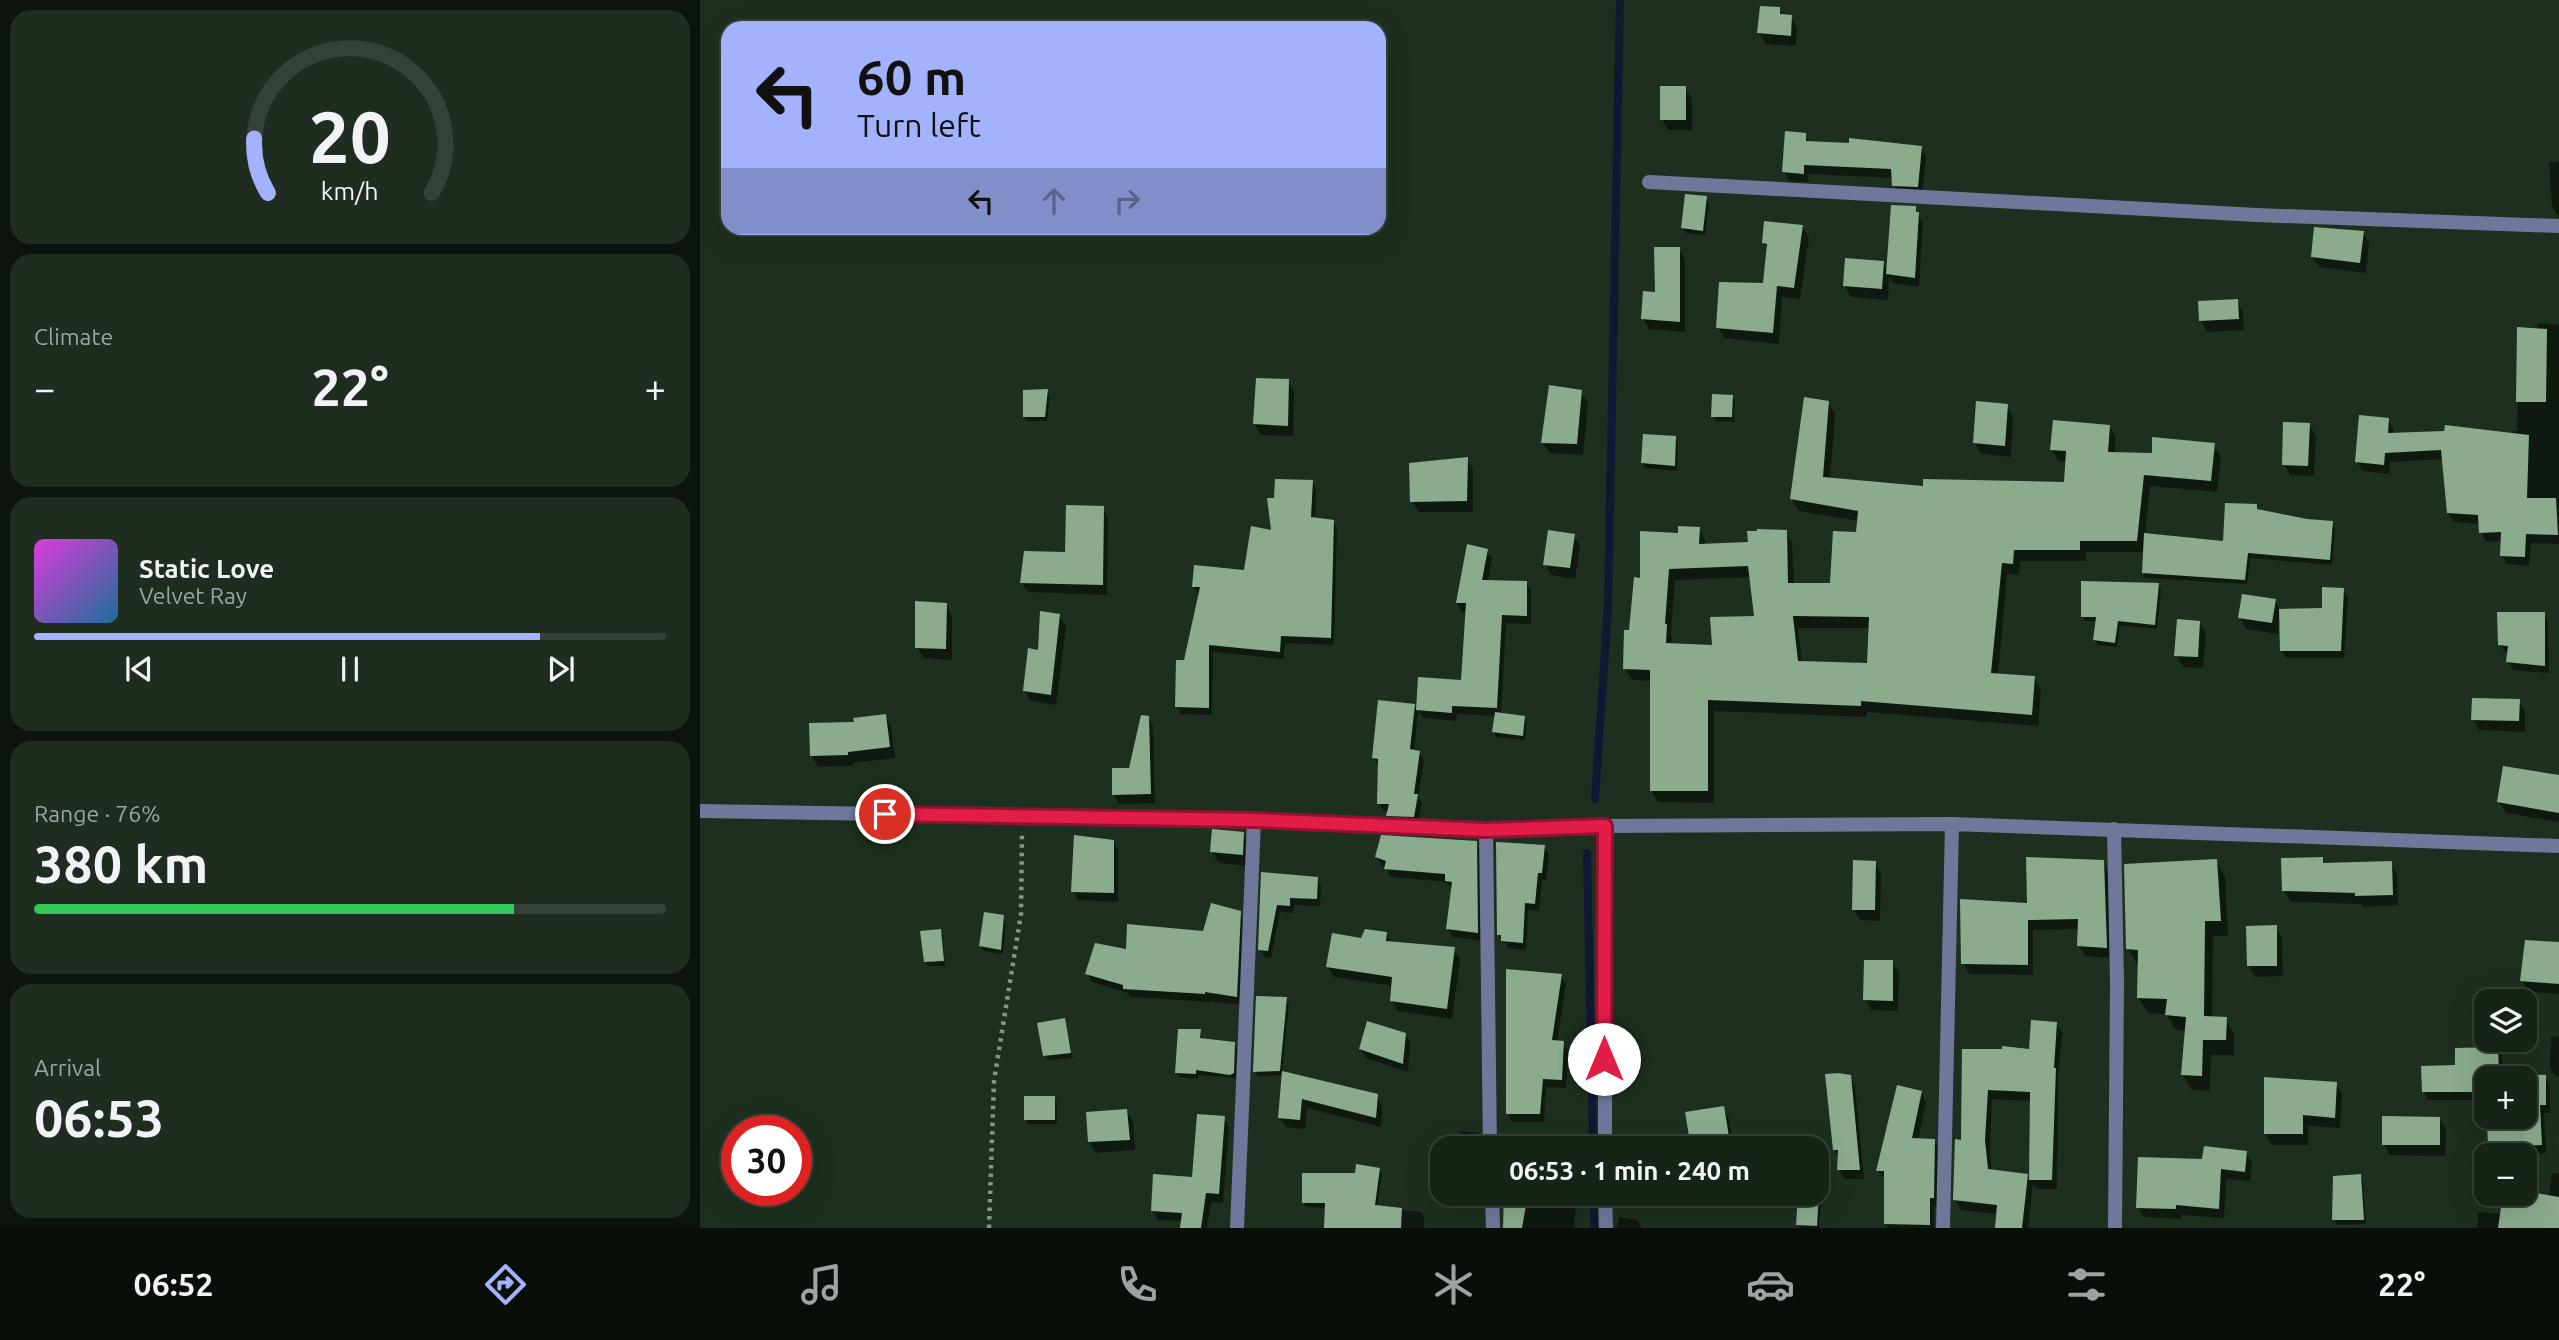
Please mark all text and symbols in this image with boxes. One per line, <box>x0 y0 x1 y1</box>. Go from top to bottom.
icon: left <box>742 49 833 140</box>
text: 60 m <box>857 49 966 104</box>
text: 20 <box>309 95 391 177</box>
text: Turn left <box>857 107 981 143</box>
text: km/h <box>321 177 379 205</box>
icon: left <box>962 182 1000 220</box>
icon: ahead <box>1035 182 1073 220</box>
icon: right <box>1108 182 1146 220</box>
text: Climate <box>34 324 113 349</box>
text: 22° <box>311 358 389 416</box>
text: − <box>34 367 55 409</box>
text: + <box>645 367 666 409</box>
text: Static Love <box>139 554 274 583</box>
text: Velvet Ray <box>139 583 247 608</box>
icon: previous <box>120 650 158 688</box>
icon: pause <box>331 650 369 688</box>
icon: next <box>542 650 580 688</box>
pin <box>855 784 915 844</box>
icon: arrive <box>866 795 904 833</box>
text: Range · 76% <box>34 801 161 826</box>
text: 380 km <box>34 835 208 893</box>
map controls <box>2474 989 2537 1206</box>
button: layers <box>2474 989 2537 1052</box>
position arrow <box>1567 1022 1641 1096</box>
text: Arrival <box>34 1055 101 1080</box>
button: + <box>2474 1066 2537 1129</box>
text: 06:53 <box>34 1089 164 1147</box>
speed limit sign: 30 <box>721 1115 812 1206</box>
button: − <box>2474 1143 2537 1206</box>
text: 06:53 · 1 min · 240 m <box>1509 1156 1750 1185</box>
icon: directions <box>481 1260 530 1309</box>
icon: music <box>797 1260 846 1309</box>
icon: phone <box>1113 1260 1162 1309</box>
icon: climate <box>1429 1260 1478 1309</box>
icon: car <box>1746 1260 1795 1309</box>
icon: filters <box>2062 1260 2111 1309</box>
text: 06:52 <box>134 1266 214 1302</box>
text: 22° <box>2378 1266 2425 1302</box>

